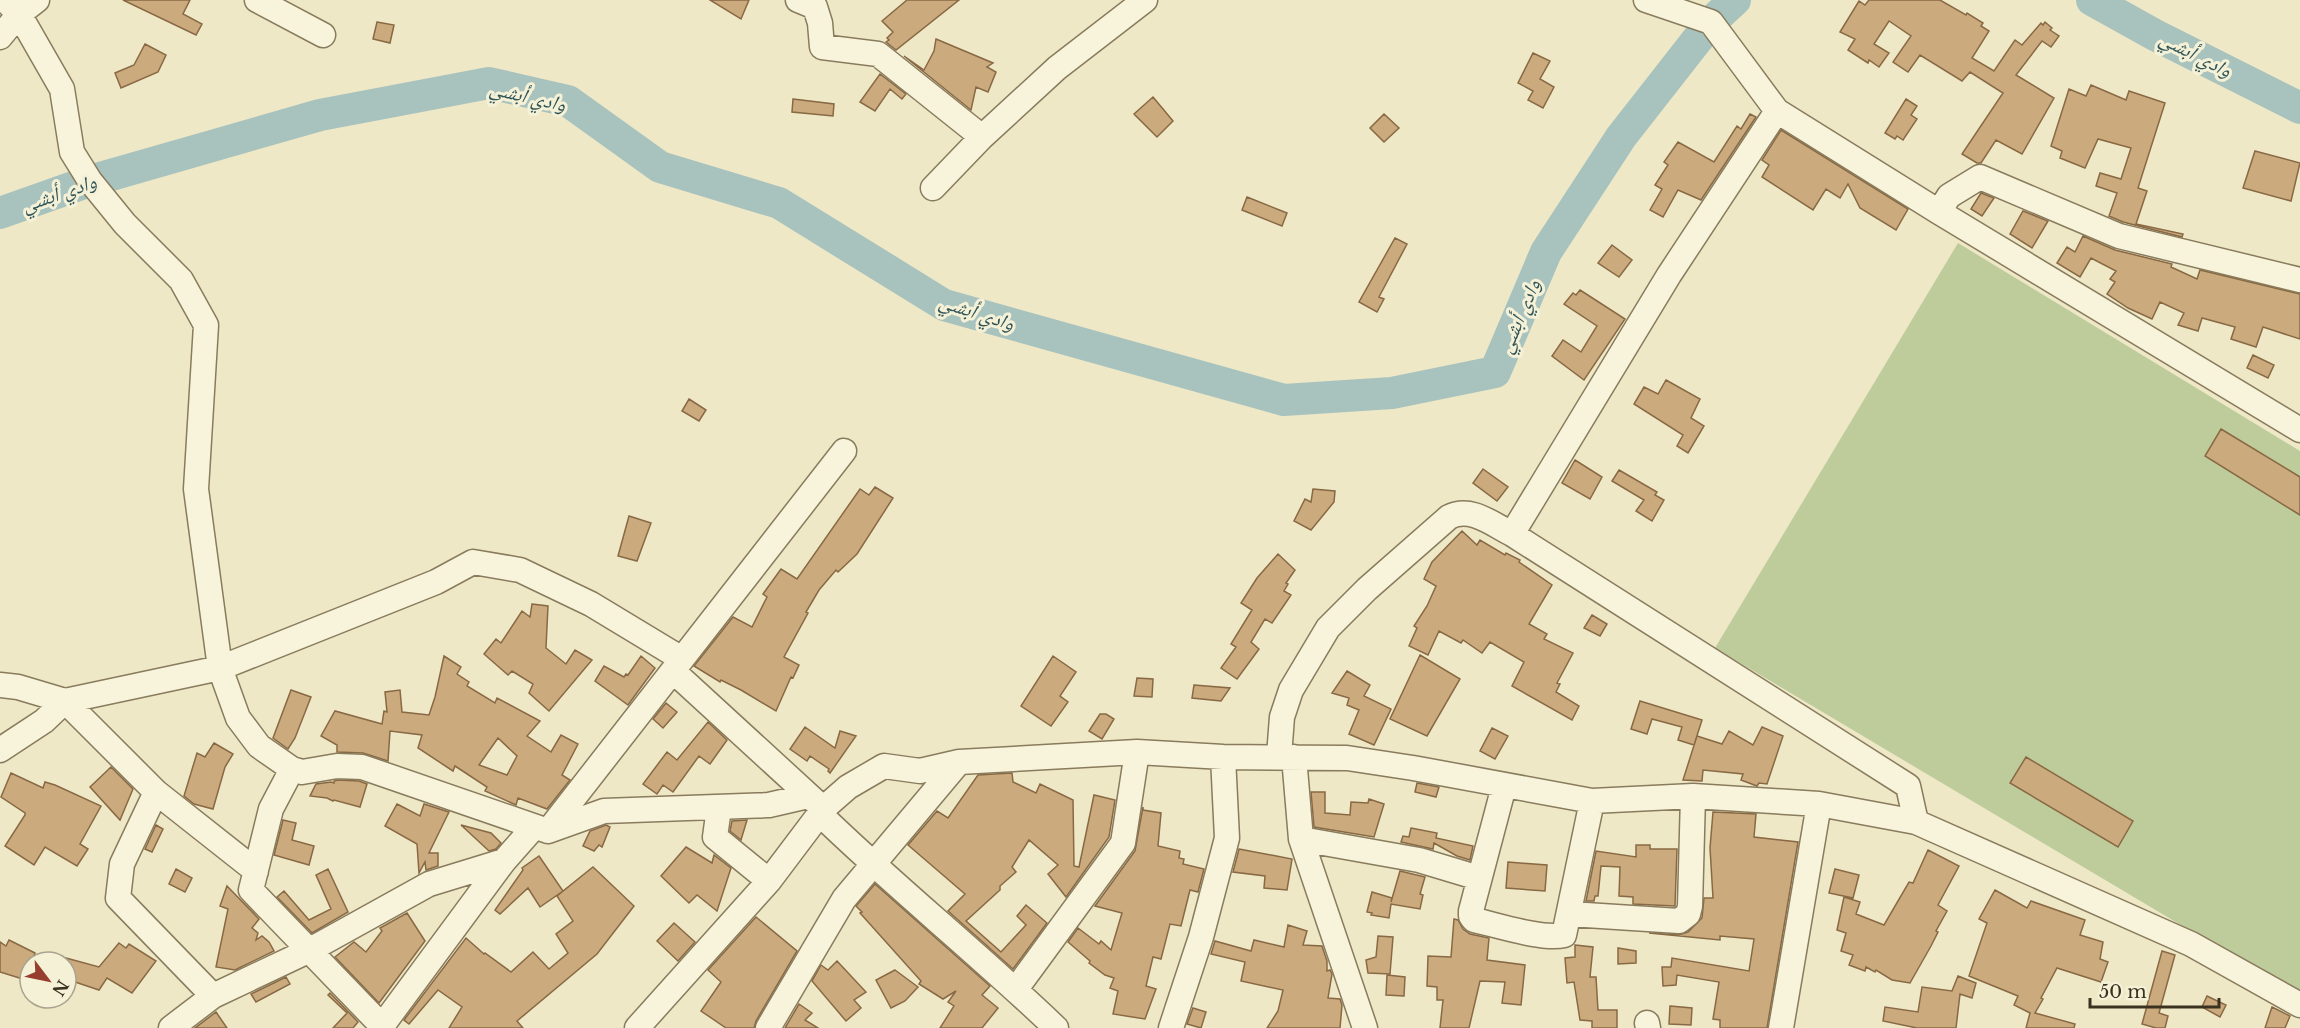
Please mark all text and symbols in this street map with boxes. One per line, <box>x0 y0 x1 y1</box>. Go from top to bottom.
water label: وادي أبشي <box>2154 26 2236 86</box>
water label: وادي أبشي <box>487 76 568 120</box>
water label: وادي أبشي <box>18 169 101 221</box>
water label: وادي أبشي <box>1493 276 1549 358</box>
water label: وادي أبشي <box>935 289 1018 339</box>
north arrow <box>18 950 78 1010</box>
scale bar <box>2090 971 2219 1009</box>
text: N <box>48 976 73 1000</box>
text: 50 m <box>2099 981 2147 1003</box>

